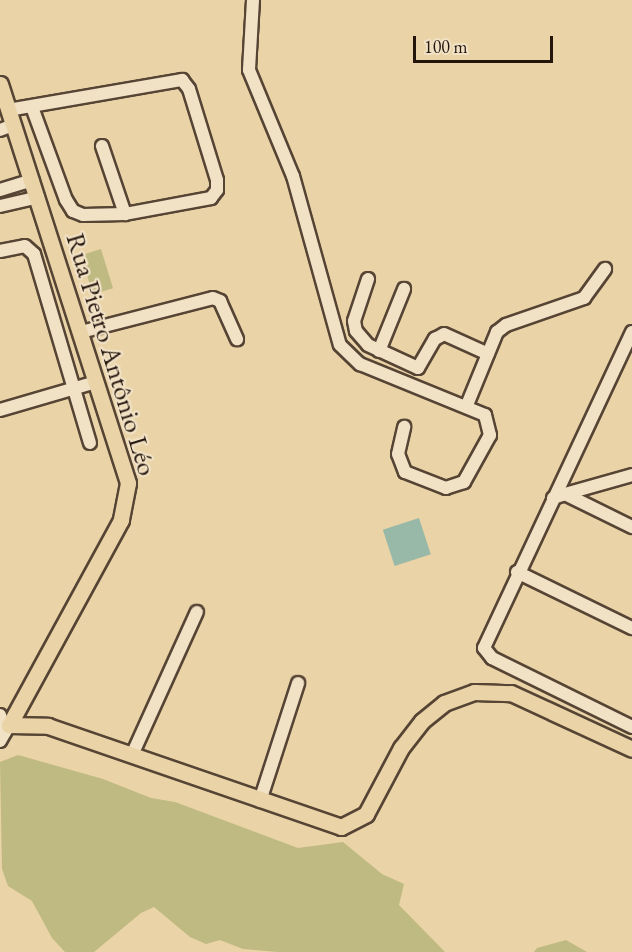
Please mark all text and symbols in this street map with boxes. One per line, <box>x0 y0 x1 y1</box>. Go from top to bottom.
scale bar <box>416 24 556 62</box>
text: 100 m <box>424 35 468 58</box>
street label: Rua Pietro Antônio Léo <box>60 229 164 479</box>

